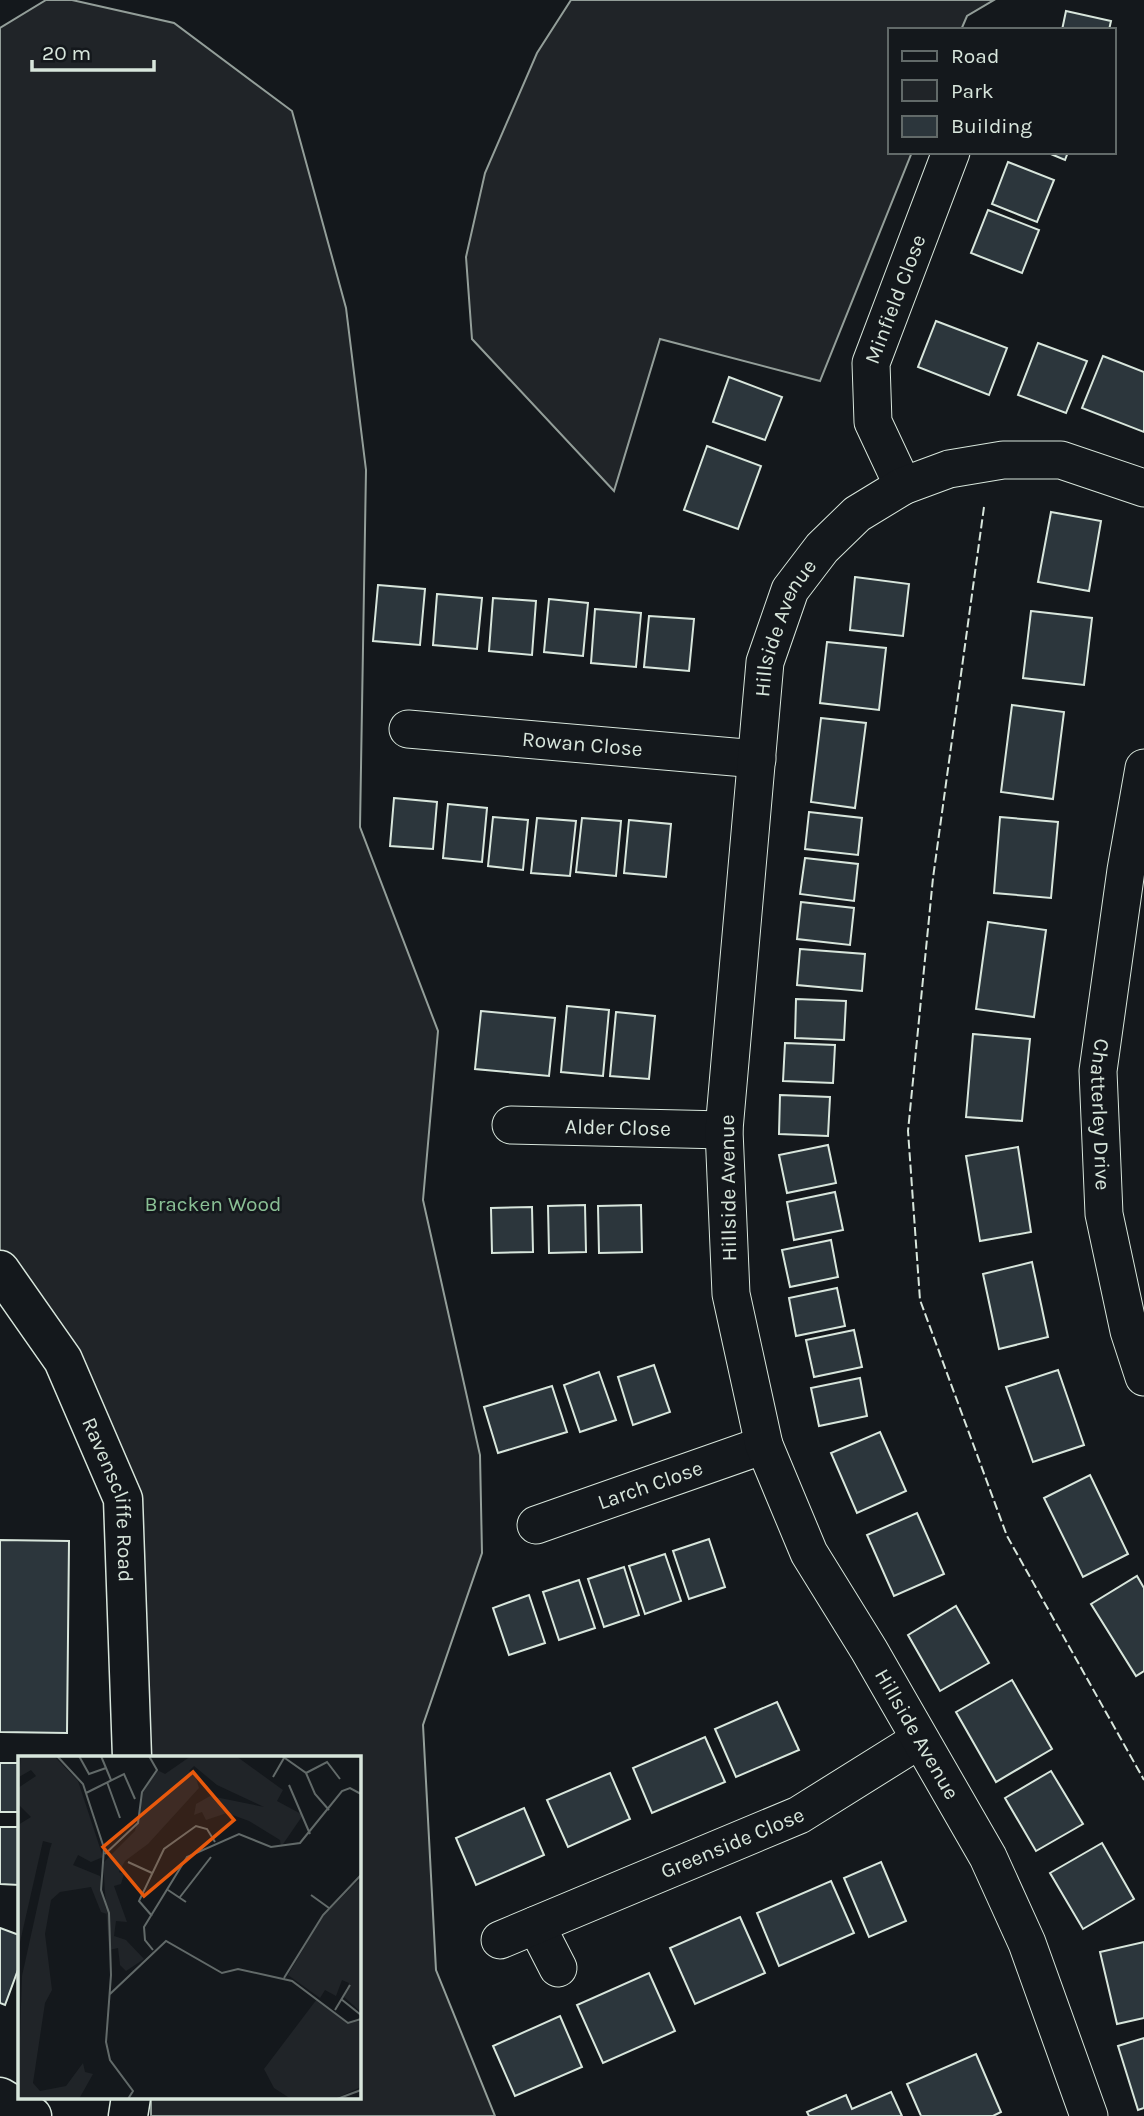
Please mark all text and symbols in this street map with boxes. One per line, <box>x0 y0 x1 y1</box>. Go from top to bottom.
scale bar <box>32 28 154 72</box>
legend <box>888 28 1116 154</box>
text: 20 m <box>42 41 91 65</box>
text: Road <box>951 44 999 68</box>
text: Park <box>951 79 994 103</box>
text: Building <box>951 114 1032 138</box>
street label: Minfield Close <box>860 231 931 367</box>
street label: Hillside Avenue <box>750 554 821 698</box>
street label: Rowan Close <box>521 727 644 761</box>
street label: Chatterley Drive <box>1085 1037 1115 1191</box>
street label: Alder Close <box>565 1114 671 1141</box>
street label: Hillside Avenue <box>715 1114 741 1262</box>
park label: Bracken Wood <box>145 1192 281 1216</box>
street label: Ravenscliffe Road <box>77 1414 138 1583</box>
street label: Larch Close <box>594 1455 706 1514</box>
street label: Hillside Avenue <box>870 1664 964 1804</box>
inset map <box>18 1756 360 2098</box>
street label: Greenside Close <box>657 1802 808 1883</box>

